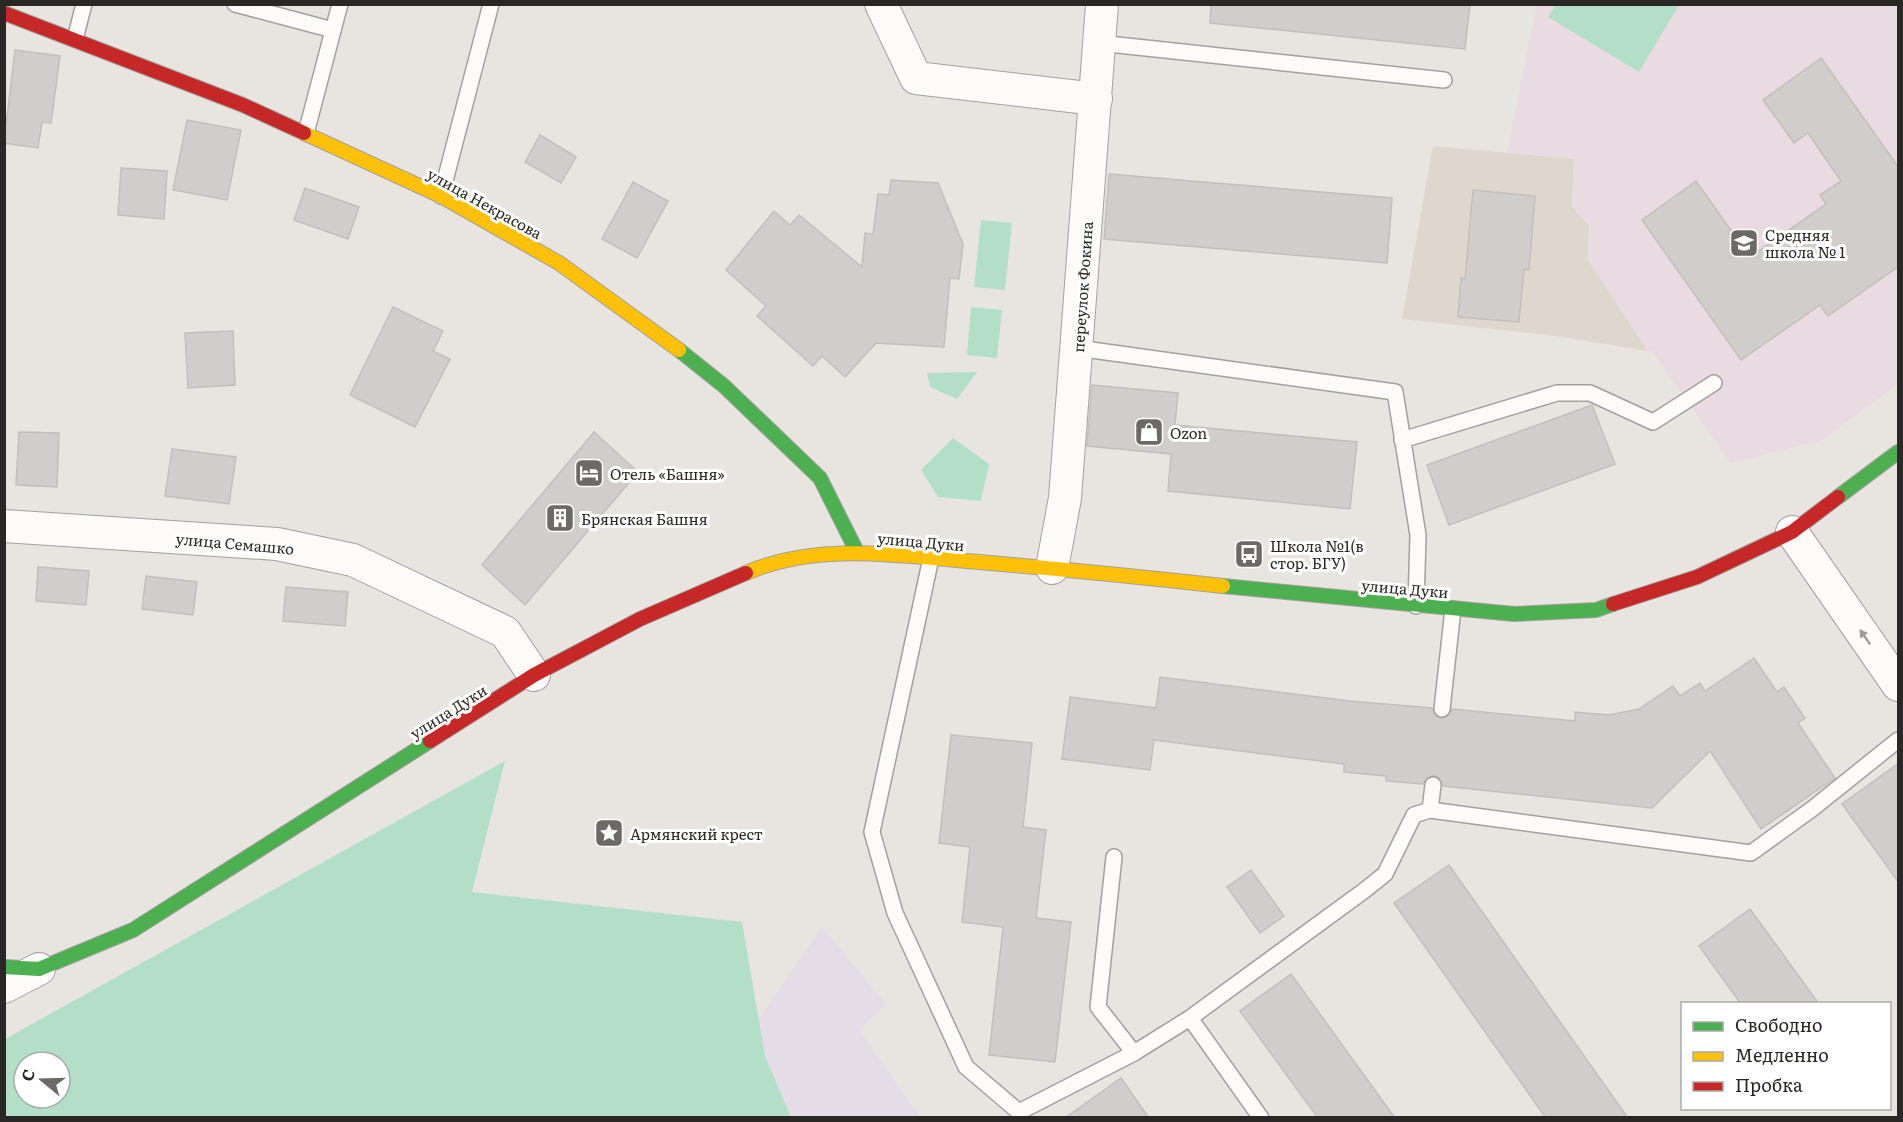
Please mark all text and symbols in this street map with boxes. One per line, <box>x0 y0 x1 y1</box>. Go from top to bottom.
street label: улица Некрасова <box>423 162 547 245</box>
street label: переулок Фокина <box>1066 220 1098 353</box>
place label: Средняя школа № 1 <box>1765 223 1845 263</box>
school or university icon: Средняя школа № 1 <box>1728 227 1760 259</box>
shop icon: Ozon <box>1133 416 1165 448</box>
place label: Ozon <box>1170 421 1207 444</box>
hotel icon: Отель «Башня» <box>573 457 605 489</box>
place label: Отель «Башня» <box>610 462 725 485</box>
building icon: Брянская Башня <box>544 502 576 534</box>
place label: Брянская Башня <box>581 507 708 530</box>
street label: улица Семашко <box>175 526 295 560</box>
street label: улица Дуки <box>876 526 966 556</box>
place label: Школа №1(в стор. БГУ) <box>1270 534 1364 574</box>
bus stop icon: Школа №1(в стор. БГУ) <box>1233 538 1265 570</box>
street label: улица Дуки <box>1360 573 1450 603</box>
one-way arrow <box>1859 629 1871 645</box>
street label: улица Дуки <box>405 678 491 744</box>
place icon: Армянский крест <box>593 817 625 849</box>
place label: Армянский крест <box>630 822 763 845</box>
legend <box>1681 1002 1891 1110</box>
text: Свободно <box>1735 1011 1823 1038</box>
text: Медленно <box>1735 1041 1829 1068</box>
north arrow <box>12 1050 72 1110</box>
text: С <box>14 1066 40 1084</box>
text: Пробка <box>1735 1071 1803 1098</box>

